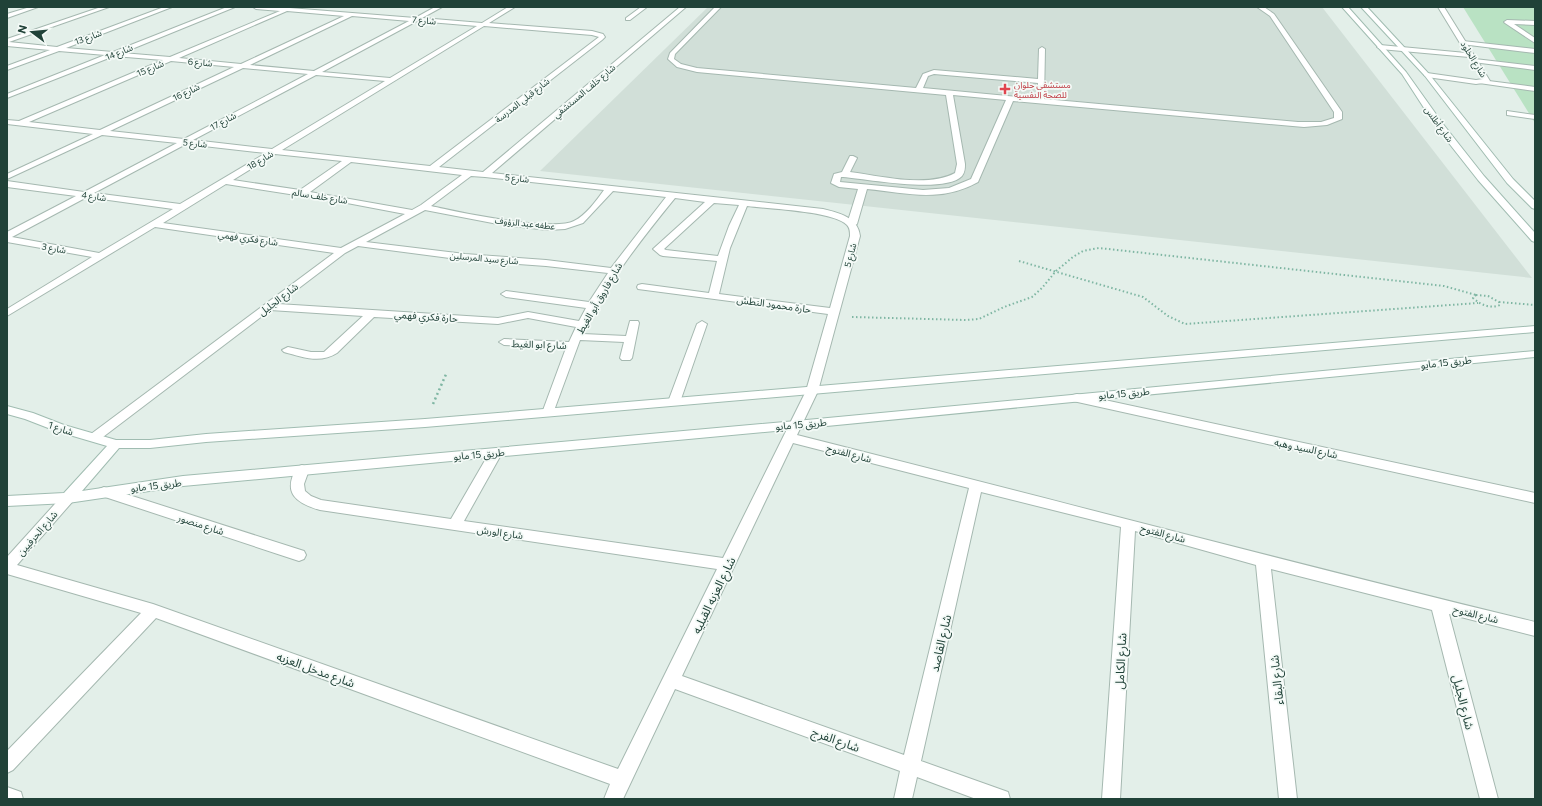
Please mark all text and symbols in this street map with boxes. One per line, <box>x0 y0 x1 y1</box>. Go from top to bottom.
north arrow <box>12 12 52 52</box>
street label: شارع 7 <box>411 13 436 29</box>
text: N <box>15 23 29 35</box>
street label: شارع 13 <box>73 27 104 49</box>
street label: شارع الخلود <box>1457 39 1489 80</box>
street label: شارع 14 <box>104 42 135 64</box>
street label: شارع 6 <box>187 55 213 71</box>
street label: شارع 15 <box>135 57 166 80</box>
street label: شارع خلف المستشفي <box>550 62 619 122</box>
street label: شارع قبلي المدرسة <box>492 75 553 126</box>
place label: مستشفي حلوان للصحة النفسية <box>1014 79 1071 100</box>
street label: شارع 16 <box>171 81 202 105</box>
marker: مستشفي حلوان للصحة النفسية <box>999 83 1011 95</box>
street label: شارع أطلس <box>1421 104 1456 145</box>
street label: شارع 17 <box>208 110 239 134</box>
street label: شارع 5 <box>182 136 208 152</box>
street label: شارع 18 <box>245 148 276 174</box>
street label: شارع 5 <box>504 171 530 187</box>
street label: شارع خلف سالم <box>291 186 348 208</box>
street label: شارع 4 <box>81 189 107 205</box>
street label: عطفه عبد الرؤوف <box>494 214 556 233</box>
street label: شارع فكري فهمي <box>217 228 279 250</box>
street label: شارع 3 <box>41 240 67 258</box>
street label: شارع 5 <box>842 242 860 269</box>
street label: شارع سيد المرسلين <box>449 250 519 268</box>
street label: شارع فاروق أبو الغيط <box>574 260 626 337</box>
street label: شارع الجليل <box>256 280 302 319</box>
street label: حارة محمود النطش <box>736 293 812 316</box>
street label: حارة فكري فهمي <box>394 308 458 327</box>
street label: شارع ابو الغيط <box>511 337 567 353</box>
street label: طريق 15 مايو <box>1420 353 1472 372</box>
street label: طريق 15 مايو <box>1098 385 1150 402</box>
street label: طريق 15 مايو <box>775 416 827 433</box>
street label: شارع 1 <box>46 418 75 440</box>
street label: شارع السيد وهبه <box>1273 435 1339 463</box>
street label: شارع الفتوح <box>825 441 873 467</box>
street label: طريق 15 مايو <box>453 446 505 463</box>
street label: طريق 15 مايو <box>130 476 183 495</box>
street label: شارع الحرفيين <box>14 508 61 559</box>
street label: شارع منصور <box>175 511 226 539</box>
street label: شارع الفتوح <box>1139 521 1187 547</box>
street label: شارع الورش <box>476 523 524 543</box>
street label: شارع العزبه القبليه <box>688 554 740 637</box>
street label: شارع الفتوح <box>1452 603 1500 627</box>
street label: شارع القاصد <box>927 613 956 674</box>
street label: شارع الكامل <box>1112 633 1131 690</box>
street label: شارع مدخل العزبه <box>274 648 357 692</box>
street label: شارع البقاء <box>1266 654 1289 706</box>
street label: شارع الجليل <box>1448 673 1478 732</box>
street label: شارع الفرج <box>809 724 862 757</box>

